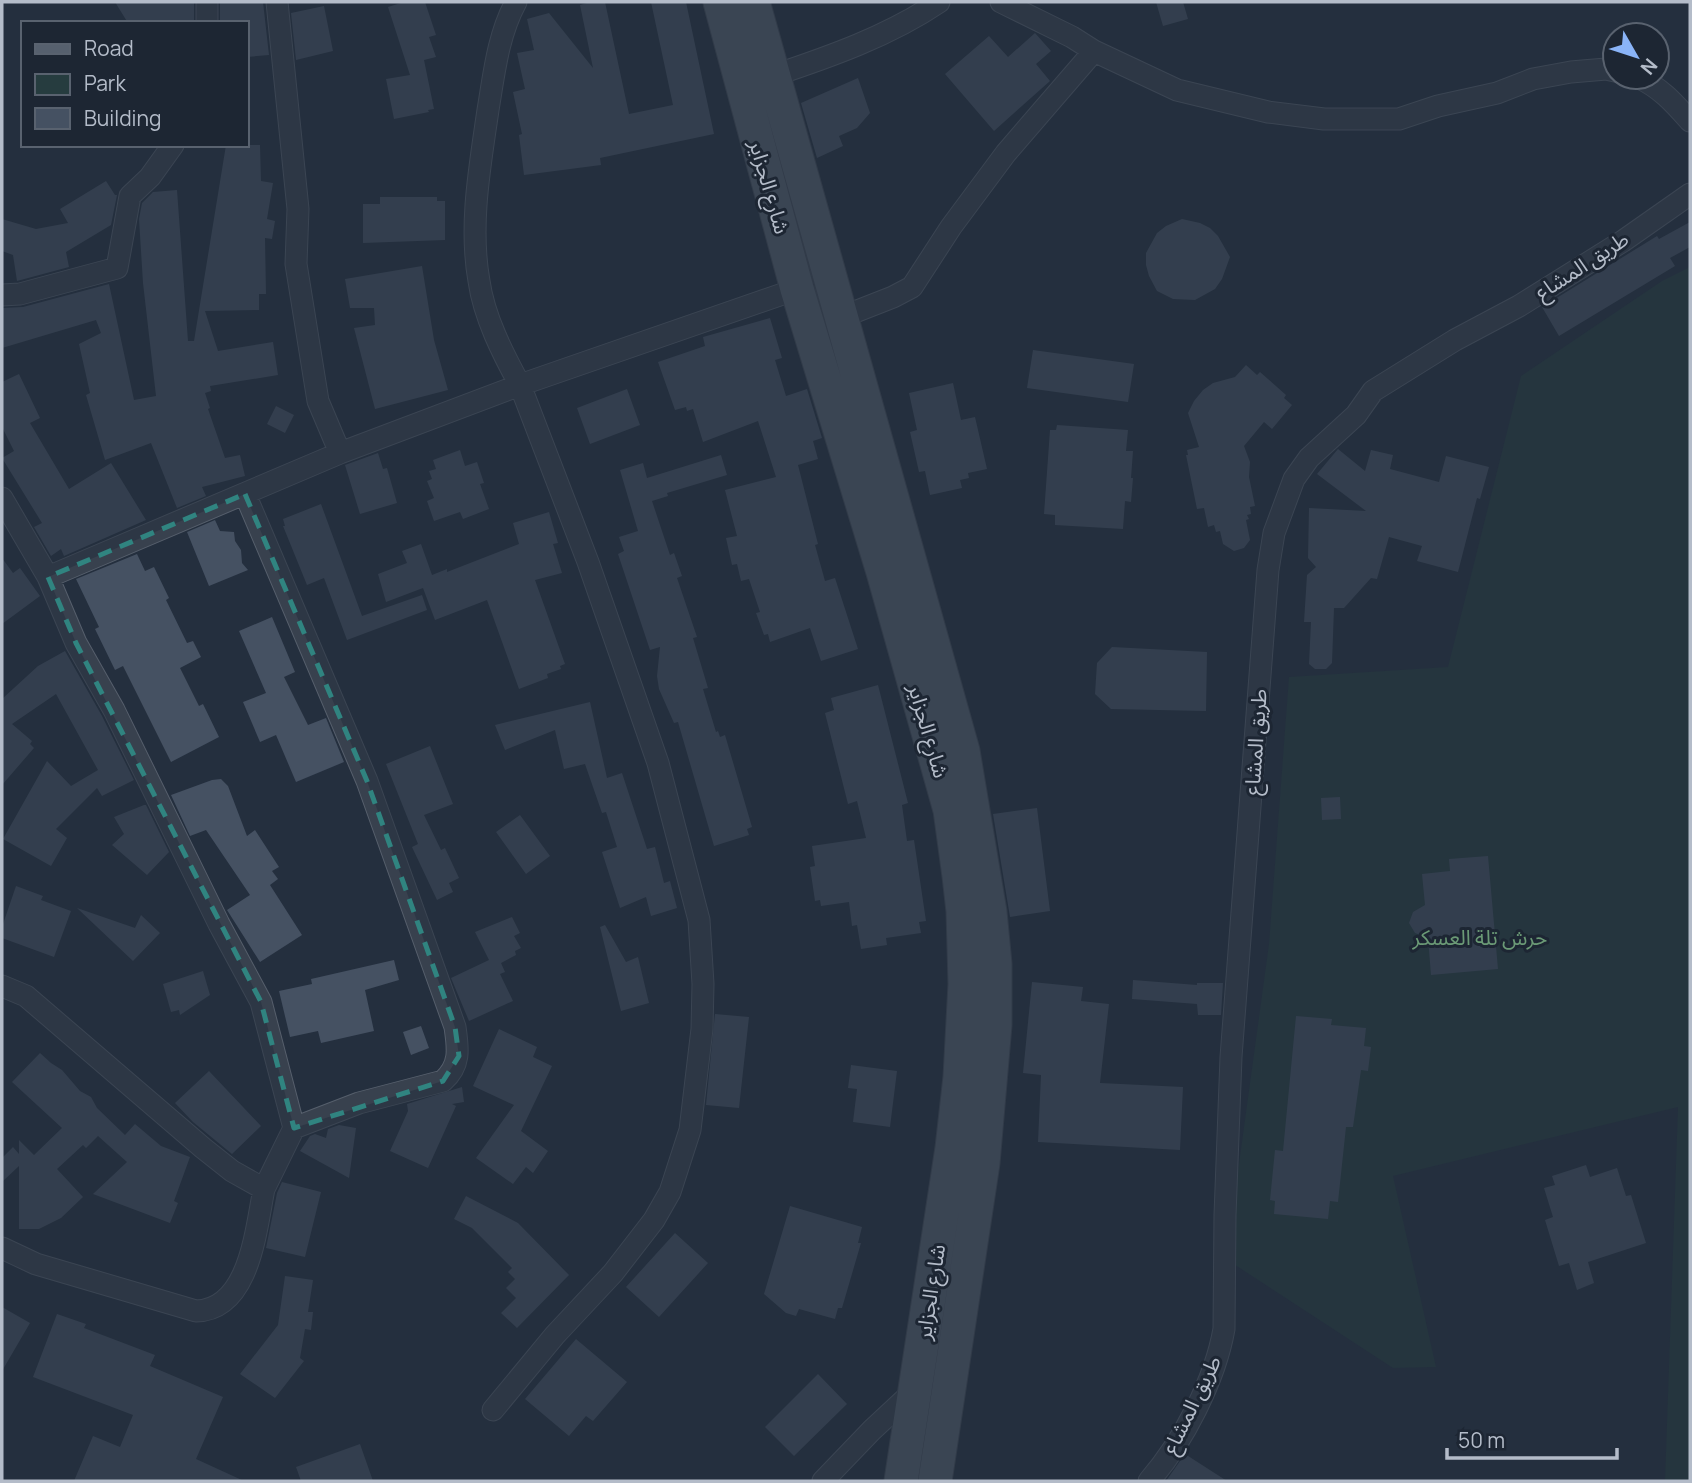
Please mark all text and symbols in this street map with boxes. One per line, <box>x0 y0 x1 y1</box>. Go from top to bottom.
legend <box>21 21 248 147</box>
north arrow <box>1601 21 1671 91</box>
text: Road <box>84 34 134 62</box>
text: N <box>1635 53 1664 80</box>
text: Park <box>84 69 126 97</box>
text: Building <box>84 104 161 132</box>
street label: شارع الجزاير <box>741 136 797 237</box>
street label: طريق المشاع <box>1529 224 1635 308</box>
street label: شارع الجزاير <box>900 680 956 781</box>
street label: طريق المشاع <box>1237 688 1275 796</box>
park label: حرش تلة العسكر <box>1412 923 1547 951</box>
street label: شارع الجزاير <box>908 1242 953 1343</box>
street label: طريق المشاع <box>1155 1351 1229 1459</box>
scale bar <box>1447 1416 1617 1460</box>
text: 50 m <box>1458 1426 1505 1454</box>

